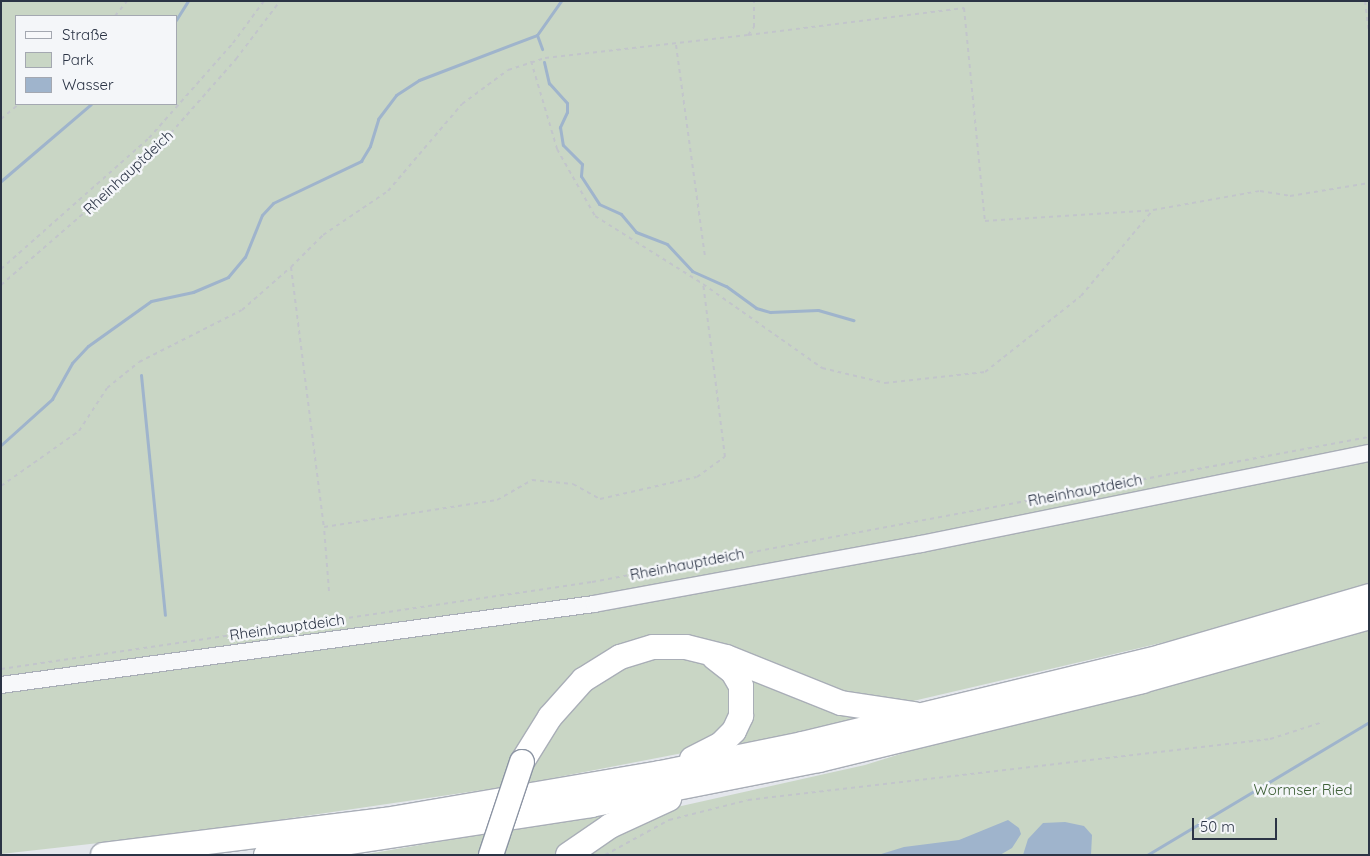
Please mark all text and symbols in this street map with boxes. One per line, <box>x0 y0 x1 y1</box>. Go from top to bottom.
legend <box>15 15 178 105</box>
text: Straße <box>62 25 108 44</box>
text: Park <box>62 50 94 69</box>
text: Wasser <box>62 75 114 94</box>
street label: Rheinhauptdeich <box>79 126 177 218</box>
street label: Rheinhauptdeich <box>1026 470 1144 510</box>
street label: Rheinhauptdeich <box>628 544 746 584</box>
street label: Rheinhauptdeich <box>228 610 346 644</box>
park label: Wormser Ried <box>1254 781 1352 799</box>
scale bar <box>1195 808 1280 840</box>
text: 50 m <box>1200 817 1235 836</box>

